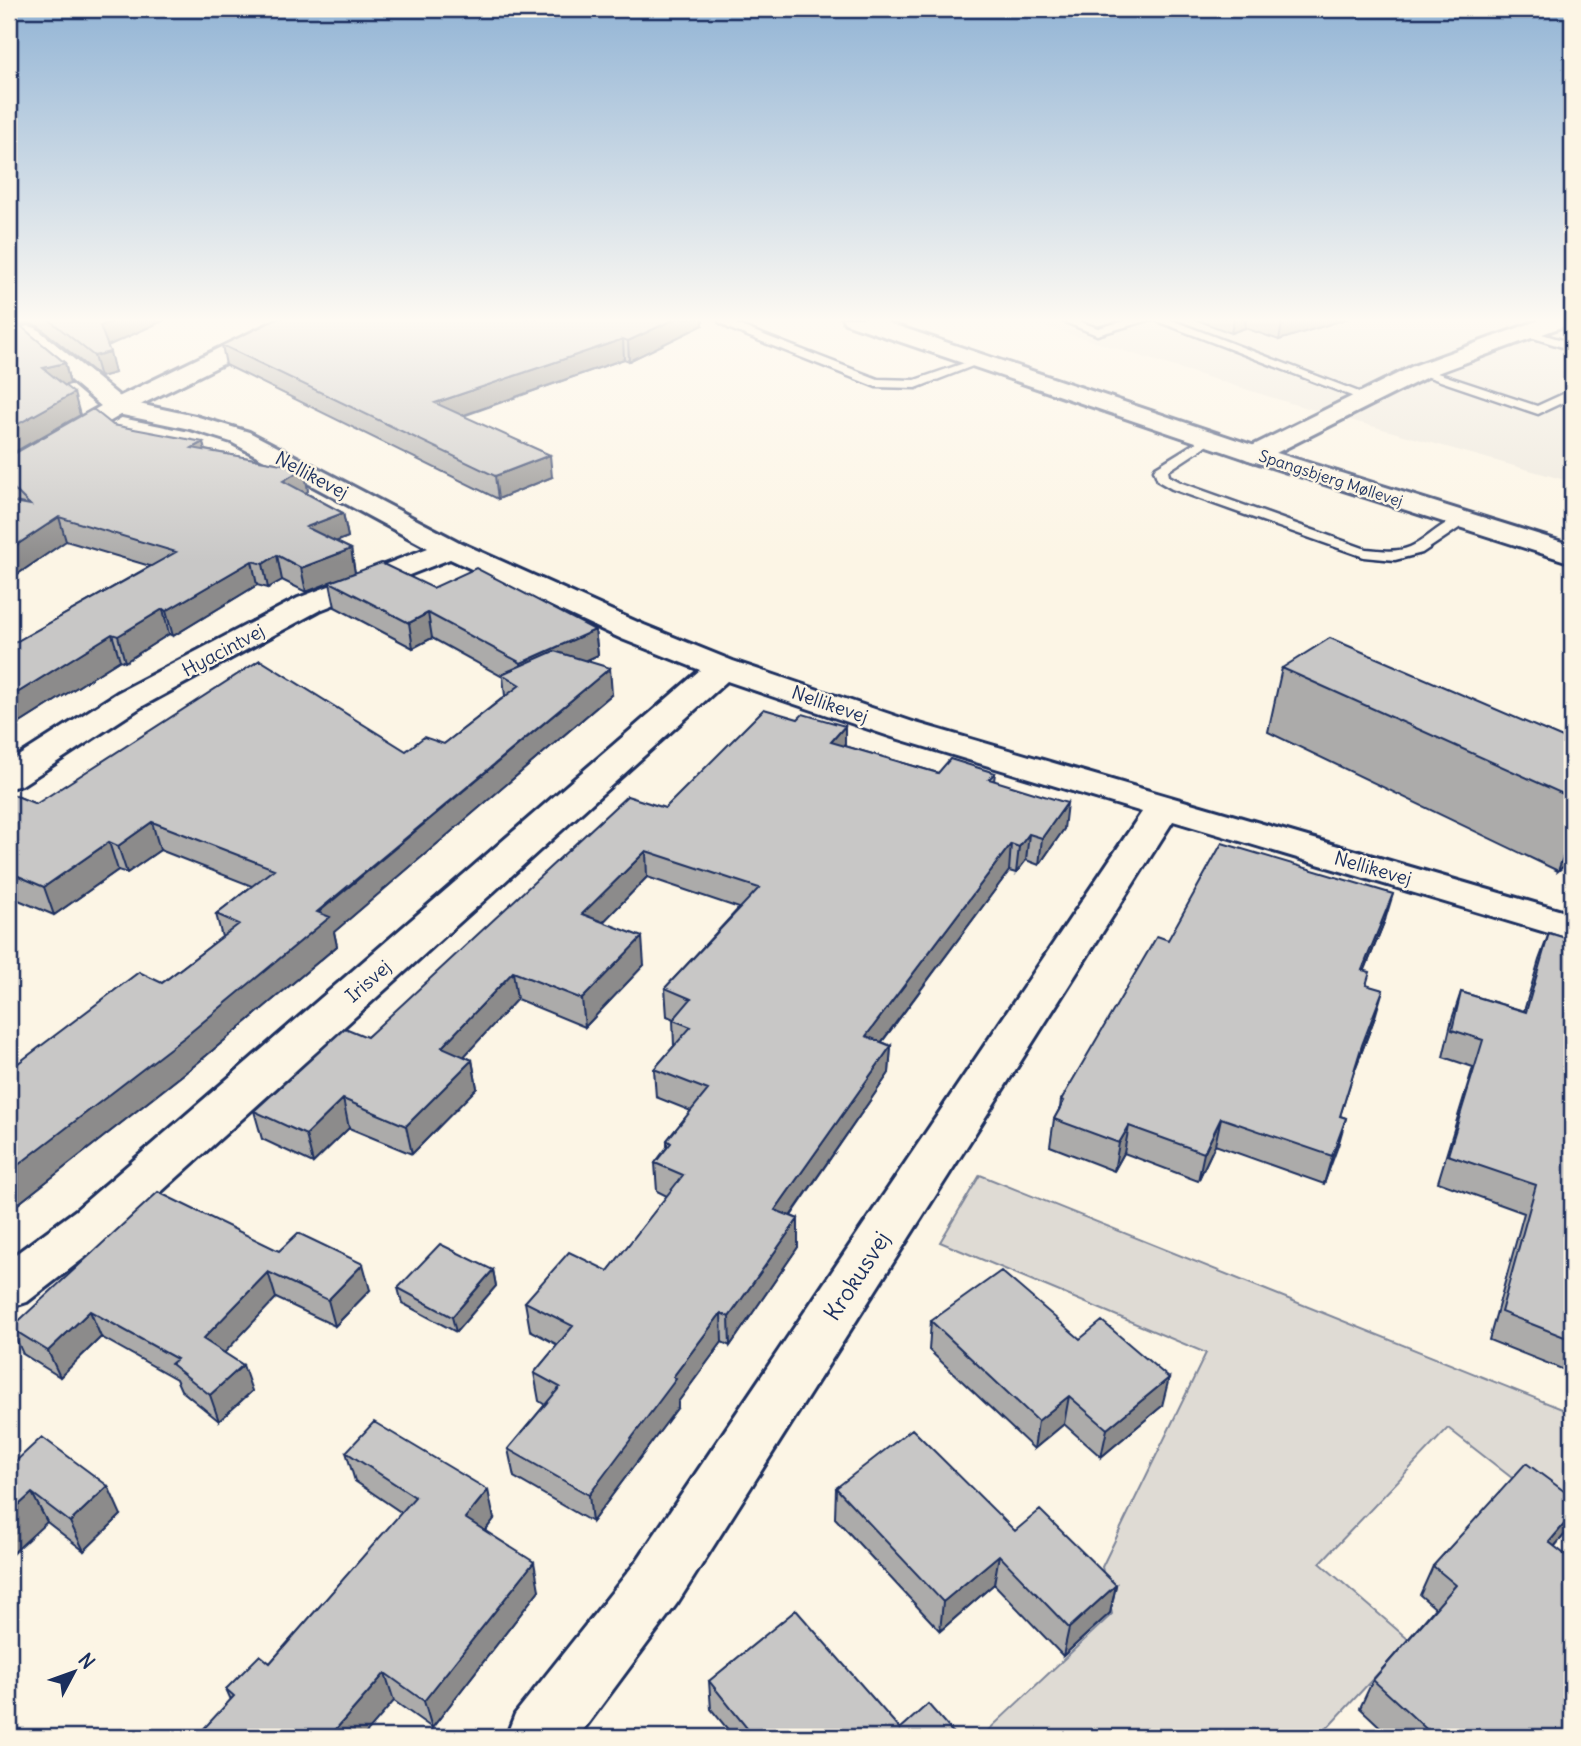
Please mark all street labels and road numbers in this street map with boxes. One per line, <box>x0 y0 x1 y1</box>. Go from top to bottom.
street label: Spangsbjerg Møllevej <box>1256 445 1406 511</box>
street label: Nellikevej <box>271 446 353 504</box>
street label: Hyacintvej <box>178 618 268 682</box>
street label: Nellikevej <box>789 680 871 728</box>
street label: Nellikevej <box>1331 846 1415 890</box>
street label: Irisvej <box>340 955 396 1007</box>
street label: Krokusvej <box>817 1226 896 1326</box>

